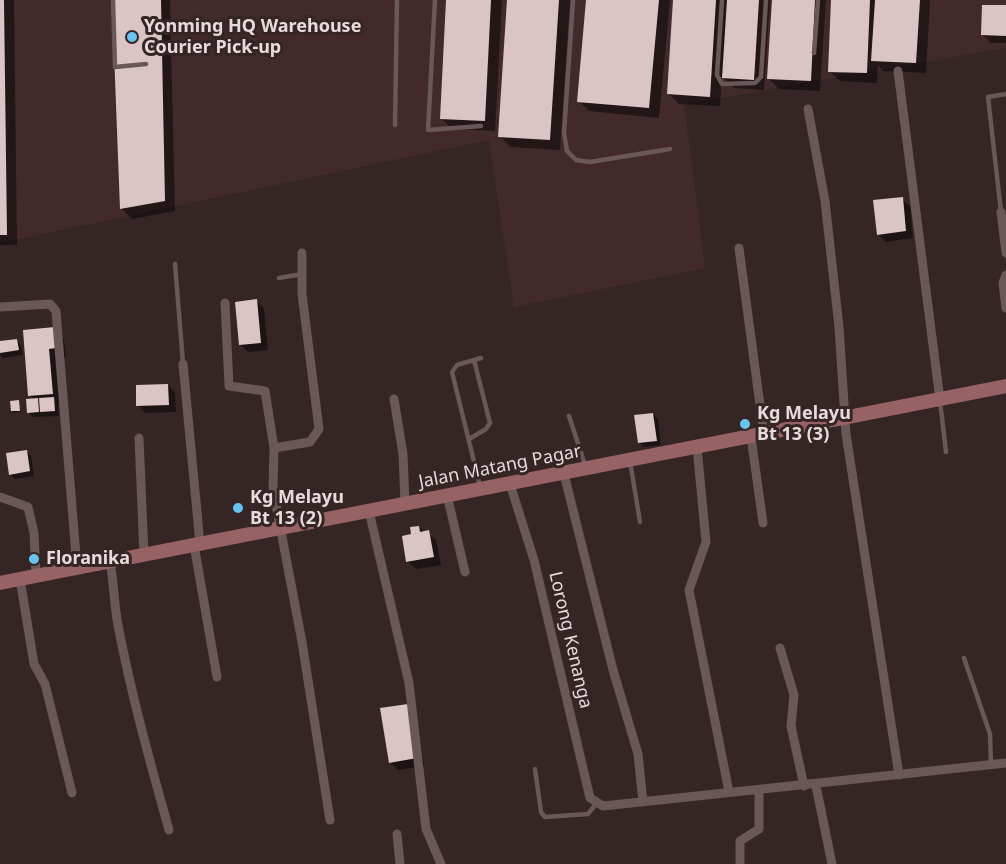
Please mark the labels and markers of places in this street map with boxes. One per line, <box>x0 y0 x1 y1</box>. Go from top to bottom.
place label: Yonming HQ Warehouse Courier Pick-up <box>144 16 361 58</box>
marker: Yonming HQ Warehouse Courier Pick-up <box>125 30 139 44</box>
place label: Kg Melayu Bt 13 (3) <box>757 403 851 446</box>
marker: Kg Melayu Bt 13 (3) <box>738 417 752 431</box>
place label: Kg Melayu Bt 13 (2) <box>250 487 344 530</box>
marker: Kg Melayu Bt 13 (2) <box>231 501 245 515</box>
place label: Floranika <box>46 548 130 570</box>
marker: Floranika <box>27 552 41 566</box>

